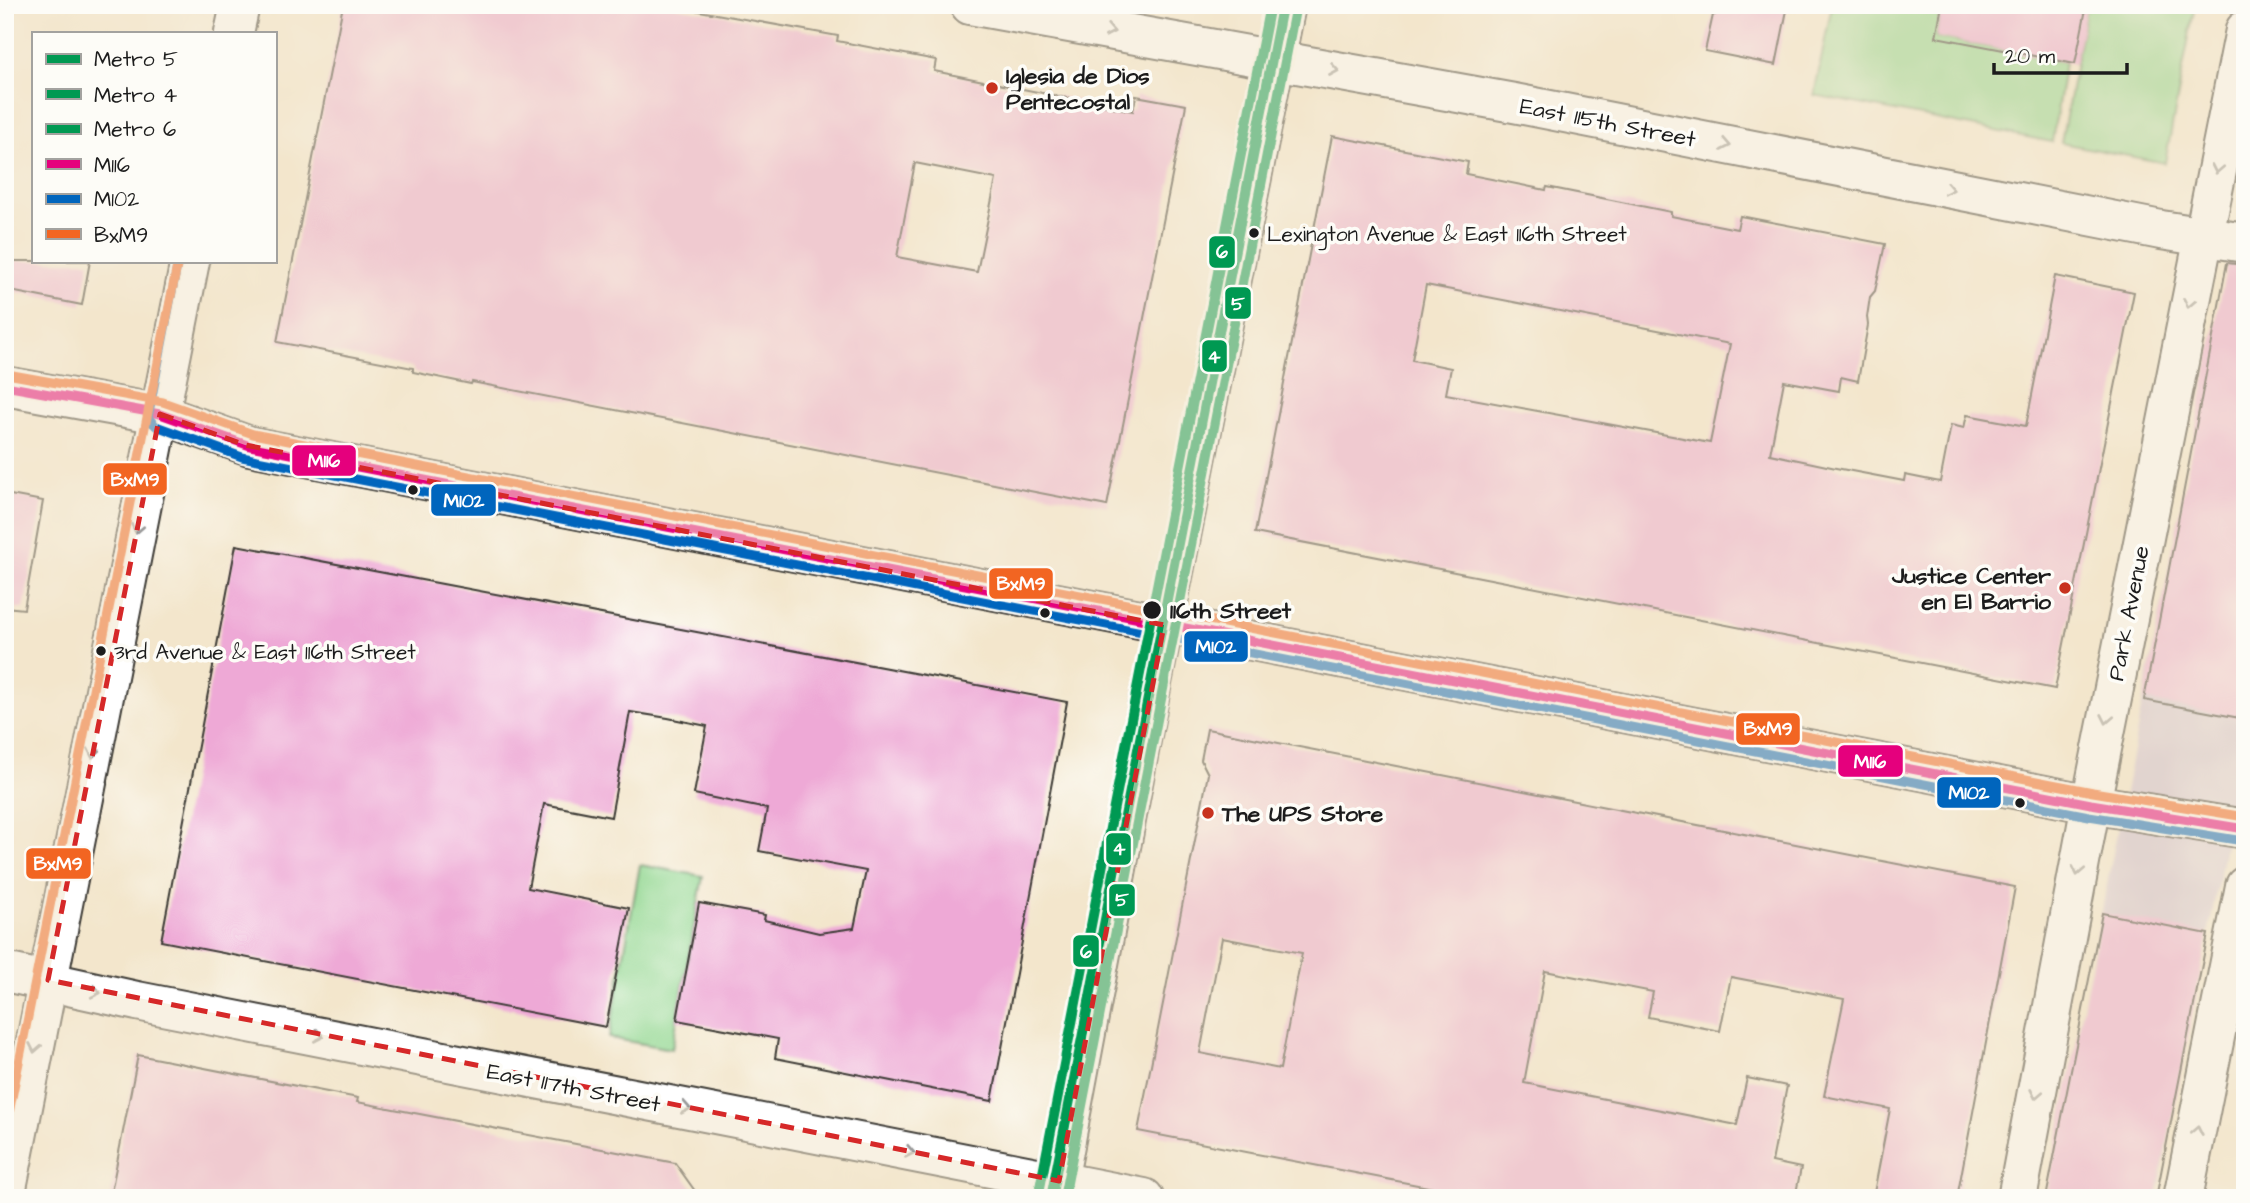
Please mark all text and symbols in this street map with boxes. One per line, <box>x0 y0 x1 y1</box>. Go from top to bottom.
one-way arrow <box>1104 23 1115 38</box>
legend <box>32 32 276 262</box>
scale bar <box>1994 32 2128 76</box>
text: 20 m <box>2005 42 2056 71</box>
text: Metro 5 <box>94 45 178 74</box>
place label: Iglesia de Dios Pentecostal <box>1006 60 1150 118</box>
one-way arrow <box>1328 62 1340 77</box>
marker: Iglesia de Dios Pentecostal <box>984 80 1000 96</box>
text: Metro 4 <box>94 81 177 110</box>
street label: East 115th Street <box>1517 90 1699 156</box>
text: Metro 6 <box>94 115 176 144</box>
one-way arrow <box>1720 137 1732 152</box>
text: M116 <box>94 151 130 180</box>
one-way arrow <box>2210 163 2225 175</box>
one-way arrow <box>1943 180 1955 195</box>
text: M102 <box>94 185 139 214</box>
place label: Lexington Avenue & East 116th Street <box>1267 220 1627 251</box>
text: BxM9 <box>94 221 148 250</box>
marker: Lexington Avenue & East 116th Street <box>1247 226 1261 240</box>
line badge: 6 <box>1208 235 1236 269</box>
text: 6 <box>1216 239 1228 266</box>
line badge: 5 <box>1224 286 1252 320</box>
text: 5 <box>1231 291 1245 318</box>
one-way arrow <box>2183 297 2198 309</box>
line badge: 4 <box>1201 339 1228 373</box>
text: 4 <box>1208 344 1221 371</box>
line badge: M116 <box>291 444 357 477</box>
text: M116 <box>308 448 340 475</box>
line badge: BxM9 <box>102 462 168 496</box>
text: BxM9 <box>111 467 160 494</box>
unlabelled marker <box>406 483 420 497</box>
line badge: M102 <box>430 483 497 517</box>
text: M102 <box>443 488 485 515</box>
one-way arrow <box>131 523 146 535</box>
street label: Park Avenue <box>2100 543 2158 684</box>
place label: Justice Center en El Barrio <box>1891 560 2051 618</box>
line badge: BxM9 <box>988 567 1054 600</box>
text: BxM9 <box>997 571 1046 598</box>
marker: Justice Center en El Barrio <box>2057 580 2073 596</box>
place label: 116th Street <box>1170 595 1292 627</box>
marker: 116th Street <box>1141 599 1163 621</box>
unlabelled marker <box>1038 606 1052 620</box>
line badge: M102 <box>1183 630 1249 663</box>
text: M102 <box>1195 634 1237 661</box>
place label: 3rd Avenue & East 116th Street <box>114 638 416 667</box>
marker: 3rd Avenue & East 116th Street <box>94 644 108 658</box>
line badge: BxM9 <box>1735 712 1801 746</box>
one-way arrow <box>2101 713 2116 725</box>
text: BxM9 <box>1744 716 1793 743</box>
line badge: M116 <box>1837 744 1904 778</box>
one-way arrow <box>87 747 102 759</box>
text: M116 <box>1854 749 1886 776</box>
line badge: M102 <box>1936 776 2002 809</box>
text: M102 <box>1948 780 1990 807</box>
unlabelled marker <box>2013 796 2027 810</box>
place label: The UPS Store <box>1221 798 1384 830</box>
marker: The UPS Store <box>1200 805 1216 821</box>
line badge: 4 <box>1105 832 1132 866</box>
text: 4 <box>1113 836 1126 863</box>
line badge: BxM9 <box>25 847 92 880</box>
text: BxM9 <box>34 851 83 878</box>
one-way arrow <box>2071 865 2086 877</box>
line badge: 5 <box>1108 883 1136 917</box>
text: 5 <box>1115 887 1129 914</box>
line badge: 6 <box>1072 934 1100 968</box>
text: 6 <box>1080 939 1092 966</box>
one-way arrow <box>90 983 102 998</box>
one-way arrow <box>313 1028 325 1043</box>
one-way arrow <box>28 1042 43 1054</box>
street label: East 117th Street <box>484 1055 664 1121</box>
one-way arrow <box>2030 1088 2045 1100</box>
one-way arrow <box>680 1100 692 1115</box>
one-way arrow <box>2188 1125 2203 1137</box>
one-way arrow <box>904 1144 916 1159</box>

